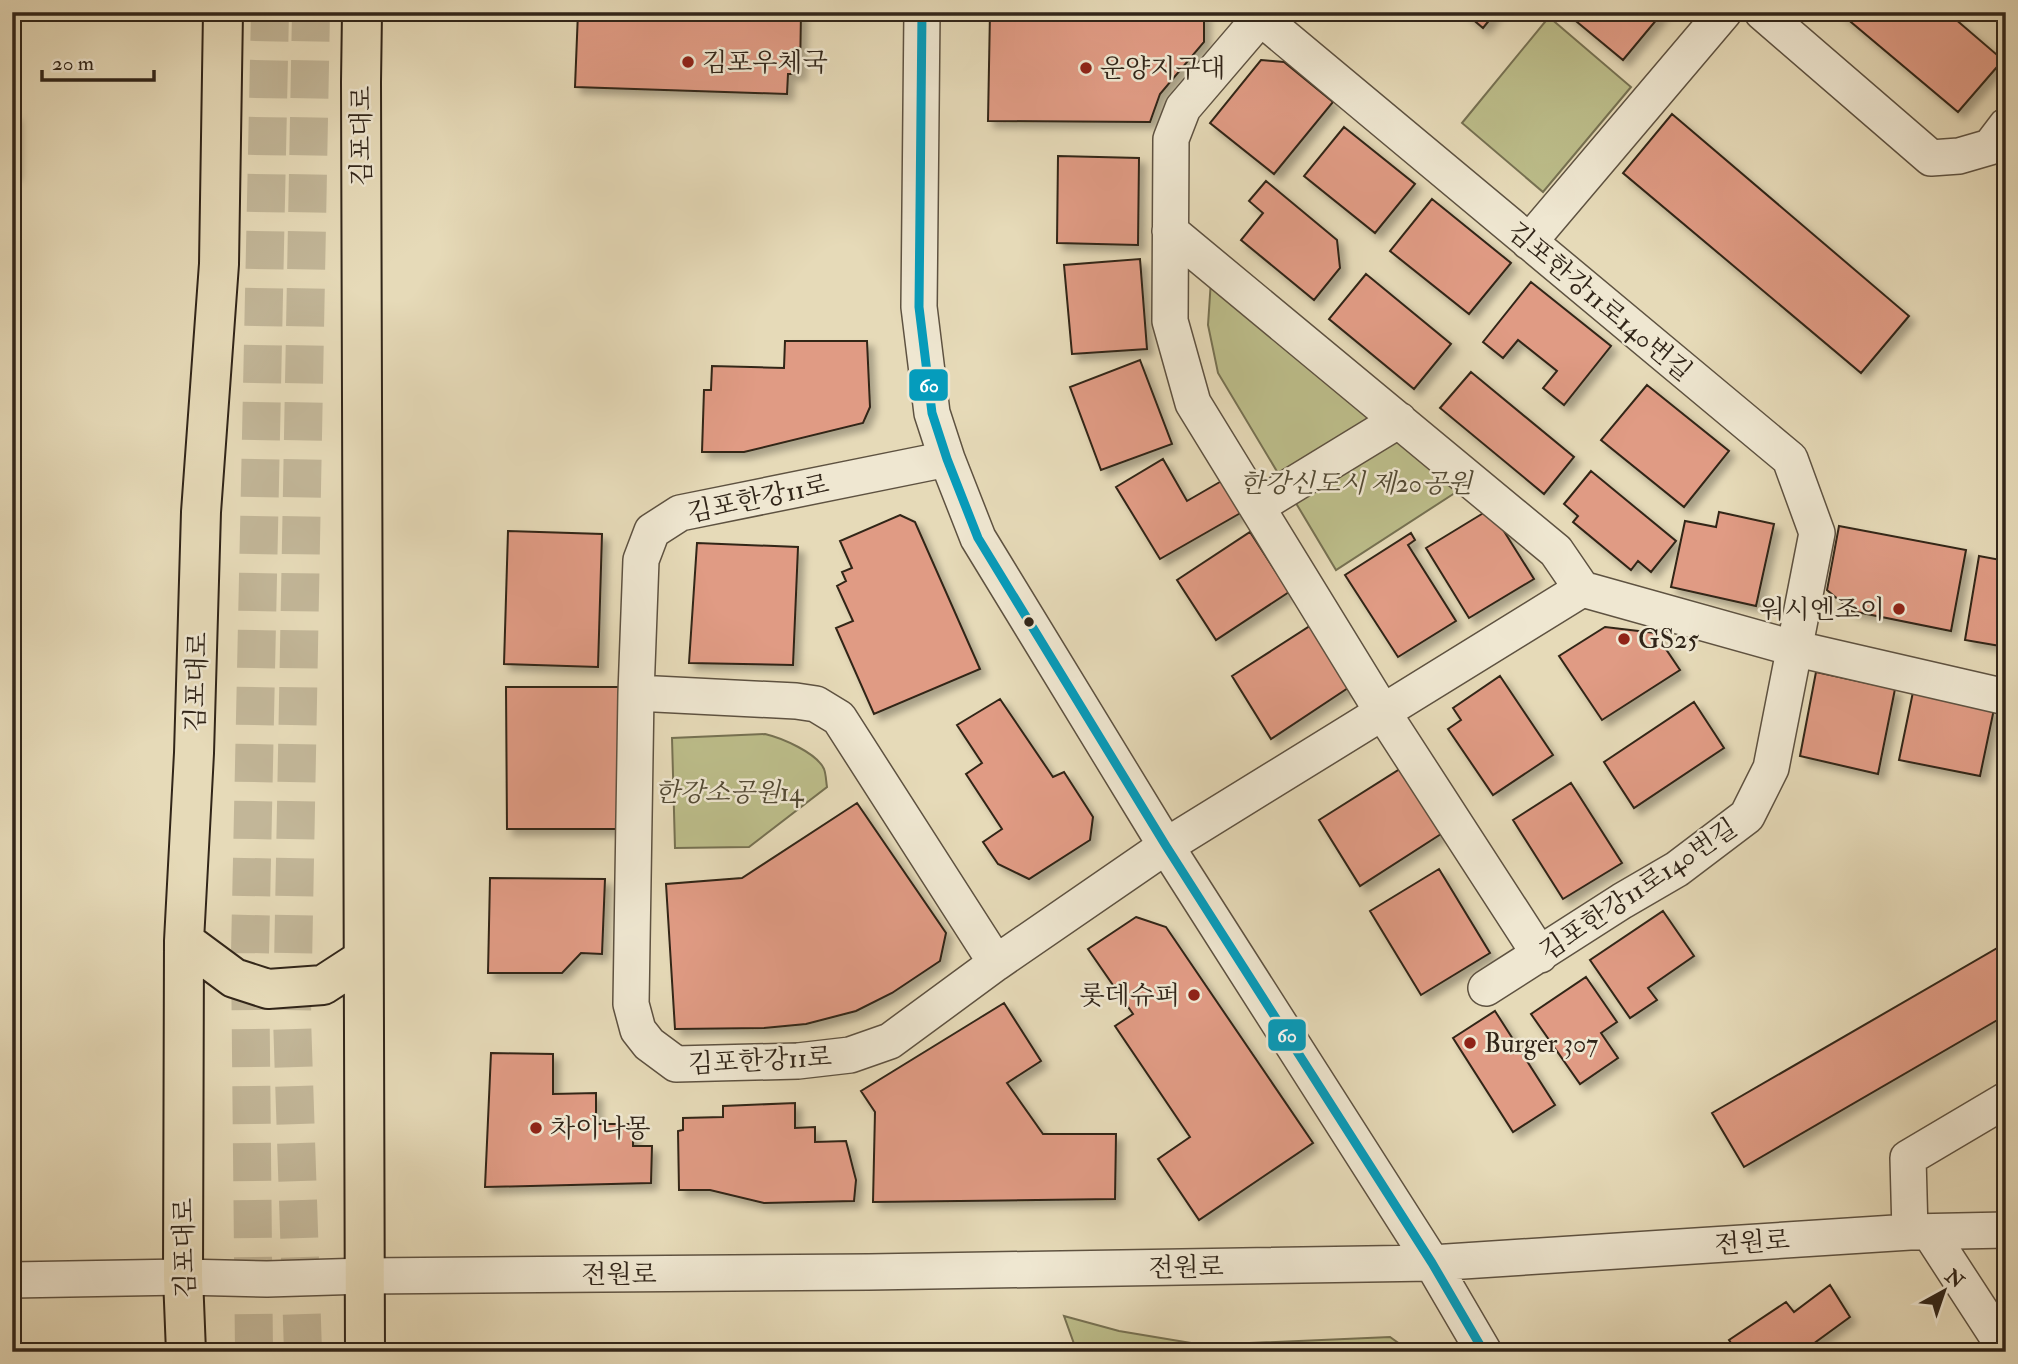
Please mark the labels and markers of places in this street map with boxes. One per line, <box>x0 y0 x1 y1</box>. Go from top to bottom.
place label: 김포우체국 <box>702 47 828 79</box>
place label: 운양지구대 <box>1100 53 1226 85</box>
marker: 김포우체국 <box>680 54 696 70</box>
marker: 운양지구대 <box>1078 60 1094 76</box>
place label: 워시엔조이 <box>1759 594 1885 626</box>
marker: 워시엔조이 <box>1891 601 1907 617</box>
unlabelled marker <box>1022 615 1036 629</box>
place label: GS25 <box>1638 624 1699 656</box>
marker: GS25 <box>1616 631 1632 647</box>
place label: 롯데슈퍼 <box>1080 980 1180 1012</box>
marker: 롯데슈퍼 <box>1186 987 1202 1003</box>
place label: Burger 307 <box>1484 1028 1598 1060</box>
marker: Burger 307 <box>1462 1035 1478 1051</box>
place label: 차이나몽 <box>550 1113 650 1145</box>
marker: 차이나몽 <box>528 1120 544 1136</box>

